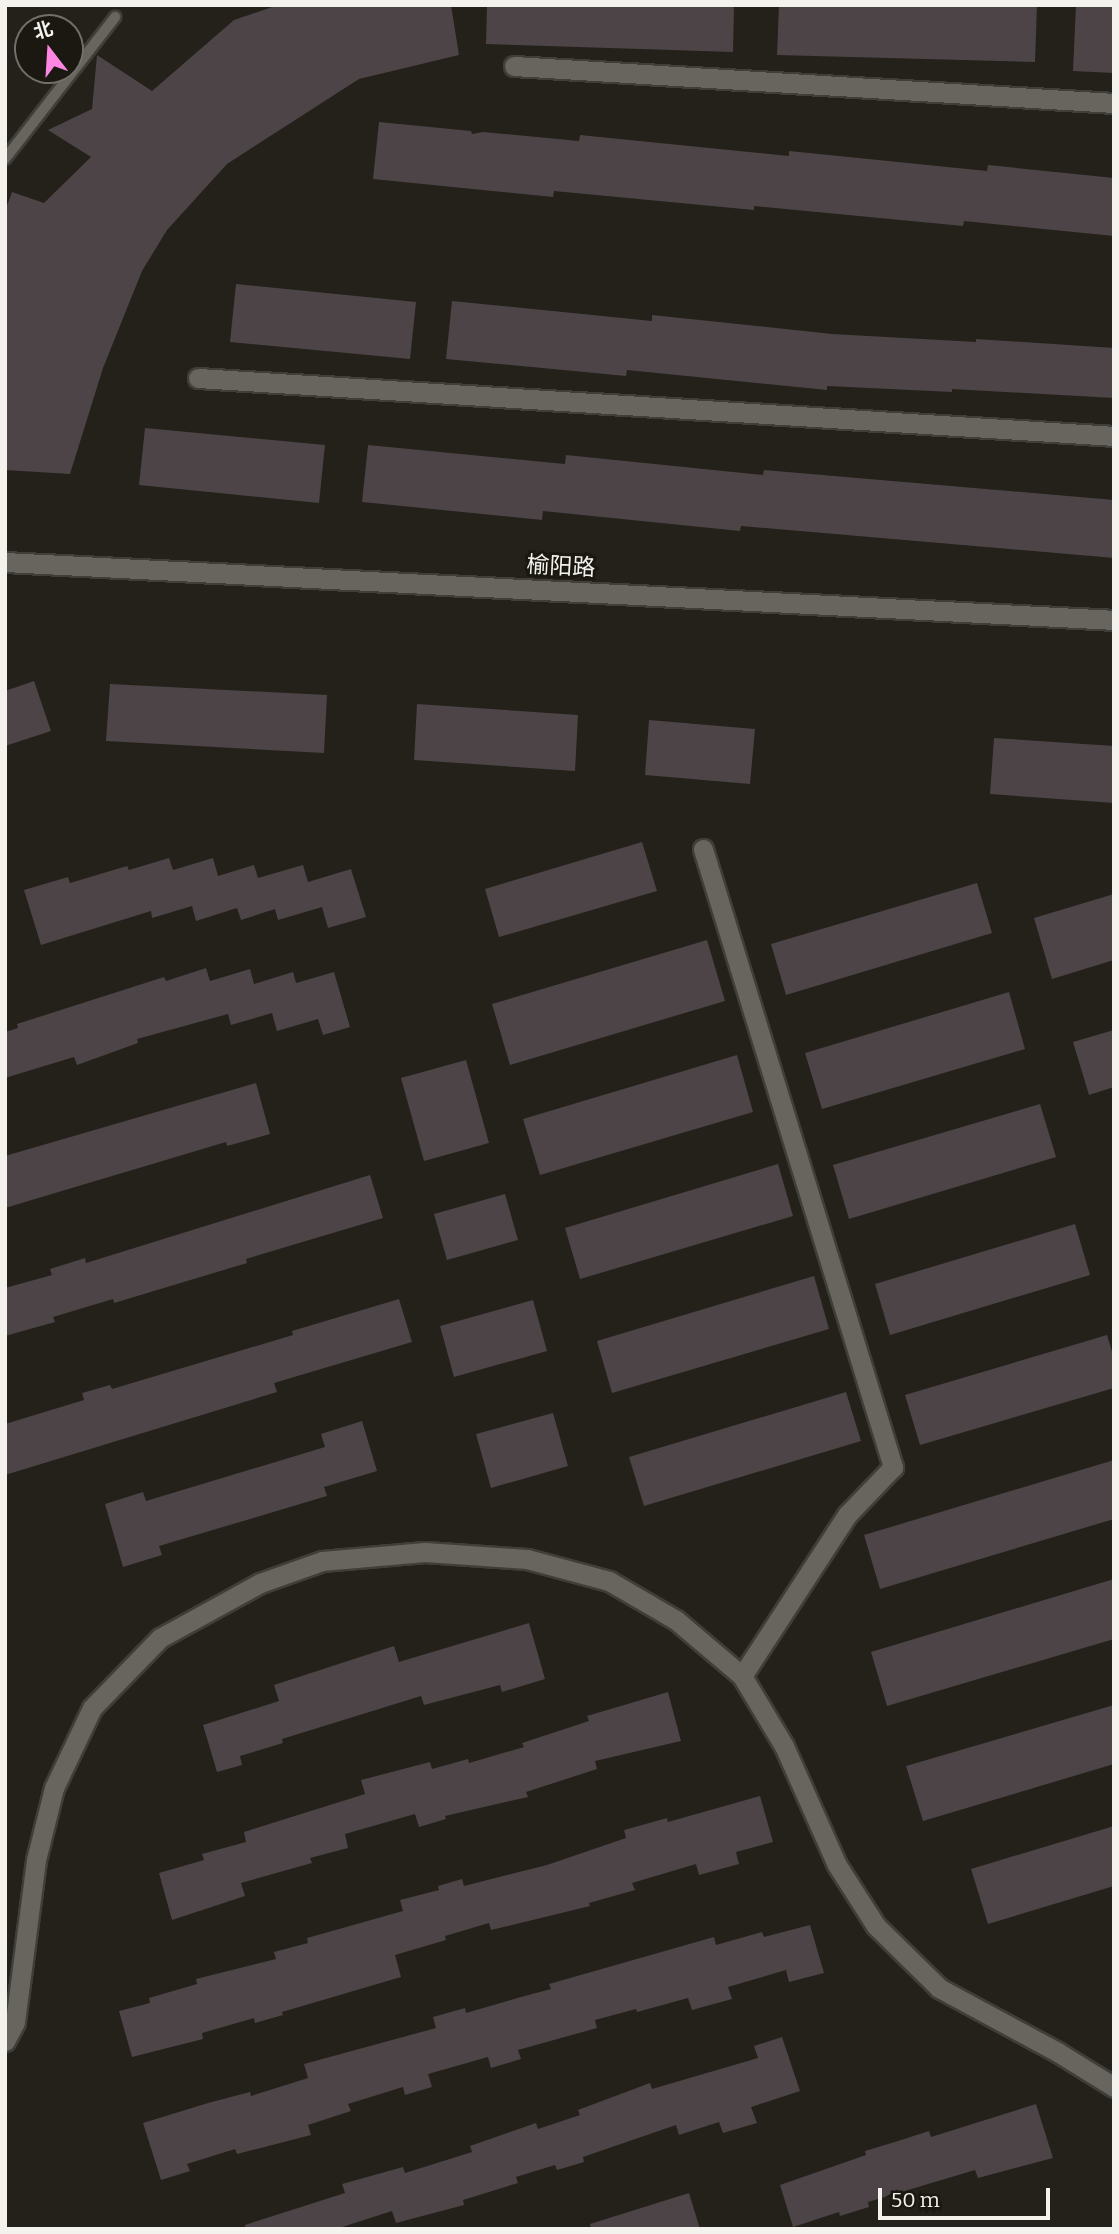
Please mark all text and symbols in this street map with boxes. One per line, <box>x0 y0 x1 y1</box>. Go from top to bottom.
north arrow <box>14 14 84 84</box>
text: 北 <box>31 17 56 44</box>
street label: 榆阳路 <box>526 550 596 582</box>
scale bar <box>881 2174 1052 2218</box>
text: 50 m <box>891 2187 940 2213</box>

